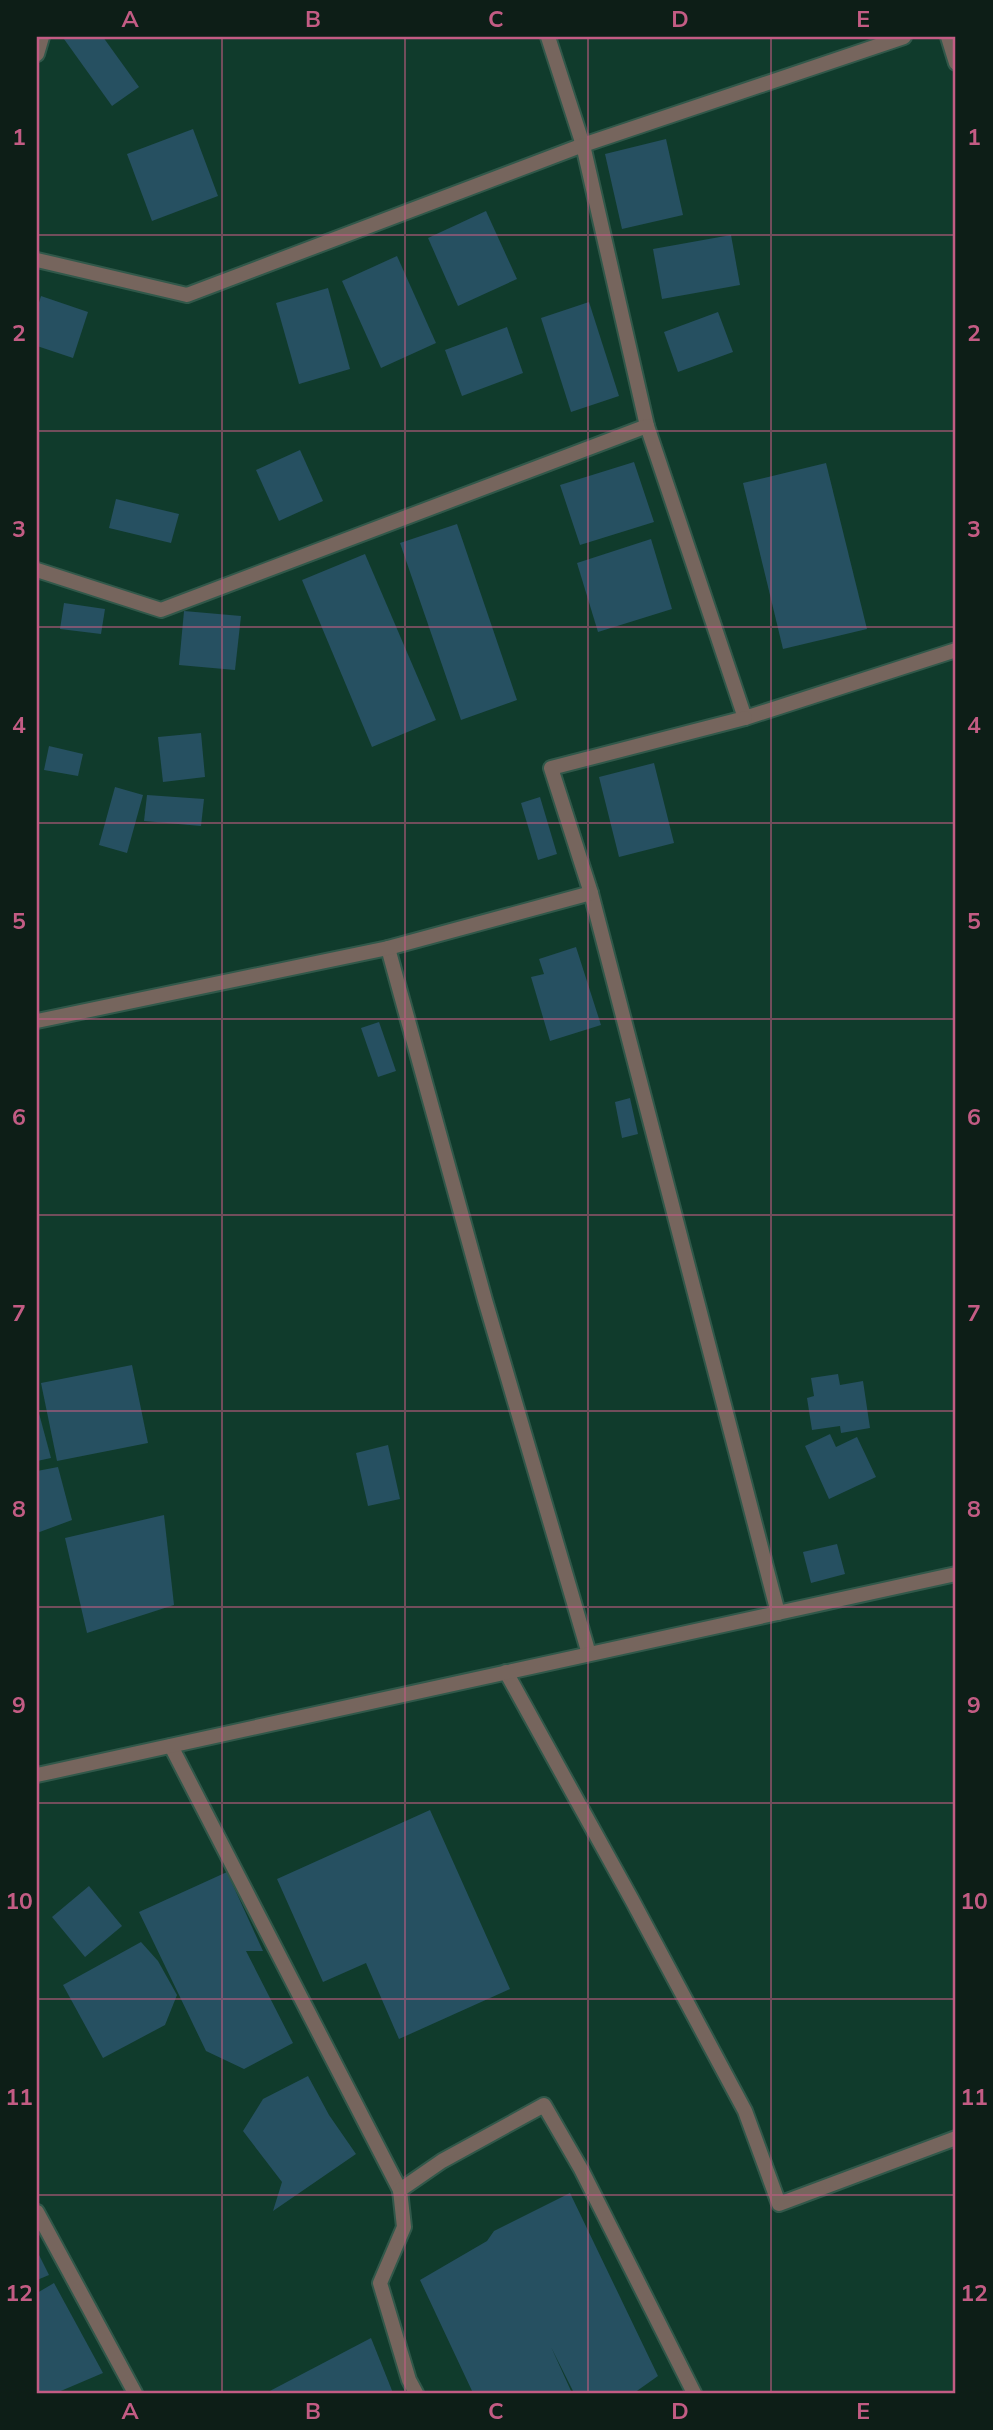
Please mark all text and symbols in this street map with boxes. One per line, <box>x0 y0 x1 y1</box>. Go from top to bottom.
text: A <box>121 4 139 33</box>
text: B <box>305 4 321 33</box>
text: C <box>488 4 504 33</box>
text: D <box>671 4 689 33</box>
text: E <box>856 4 870 33</box>
text: 1 <box>12 122 26 151</box>
text: 1 <box>967 122 981 151</box>
text: 2 <box>12 318 26 347</box>
text: 2 <box>967 318 981 347</box>
text: 3 <box>12 514 26 543</box>
text: 3 <box>967 514 981 543</box>
text: 4 <box>12 710 26 739</box>
text: 4 <box>967 710 981 739</box>
text: 5 <box>12 906 26 935</box>
text: 5 <box>967 906 981 935</box>
text: 6 <box>12 1102 26 1131</box>
text: 6 <box>967 1102 981 1131</box>
text: 7 <box>12 1298 26 1327</box>
text: 7 <box>967 1298 981 1327</box>
text: 8 <box>12 1494 26 1523</box>
text: 8 <box>967 1494 981 1523</box>
text: 9 <box>12 1690 26 1719</box>
text: 9 <box>967 1690 981 1719</box>
text: 10 <box>5 1886 33 1915</box>
text: 10 <box>960 1886 988 1915</box>
text: 11 <box>5 2082 33 2111</box>
text: 11 <box>960 2082 988 2111</box>
text: 12 <box>5 2278 33 2307</box>
text: 12 <box>960 2278 988 2307</box>
text: A <box>121 2396 139 2425</box>
text: B <box>305 2396 321 2425</box>
text: C <box>488 2396 504 2425</box>
text: D <box>671 2396 689 2425</box>
text: E <box>856 2396 870 2425</box>

